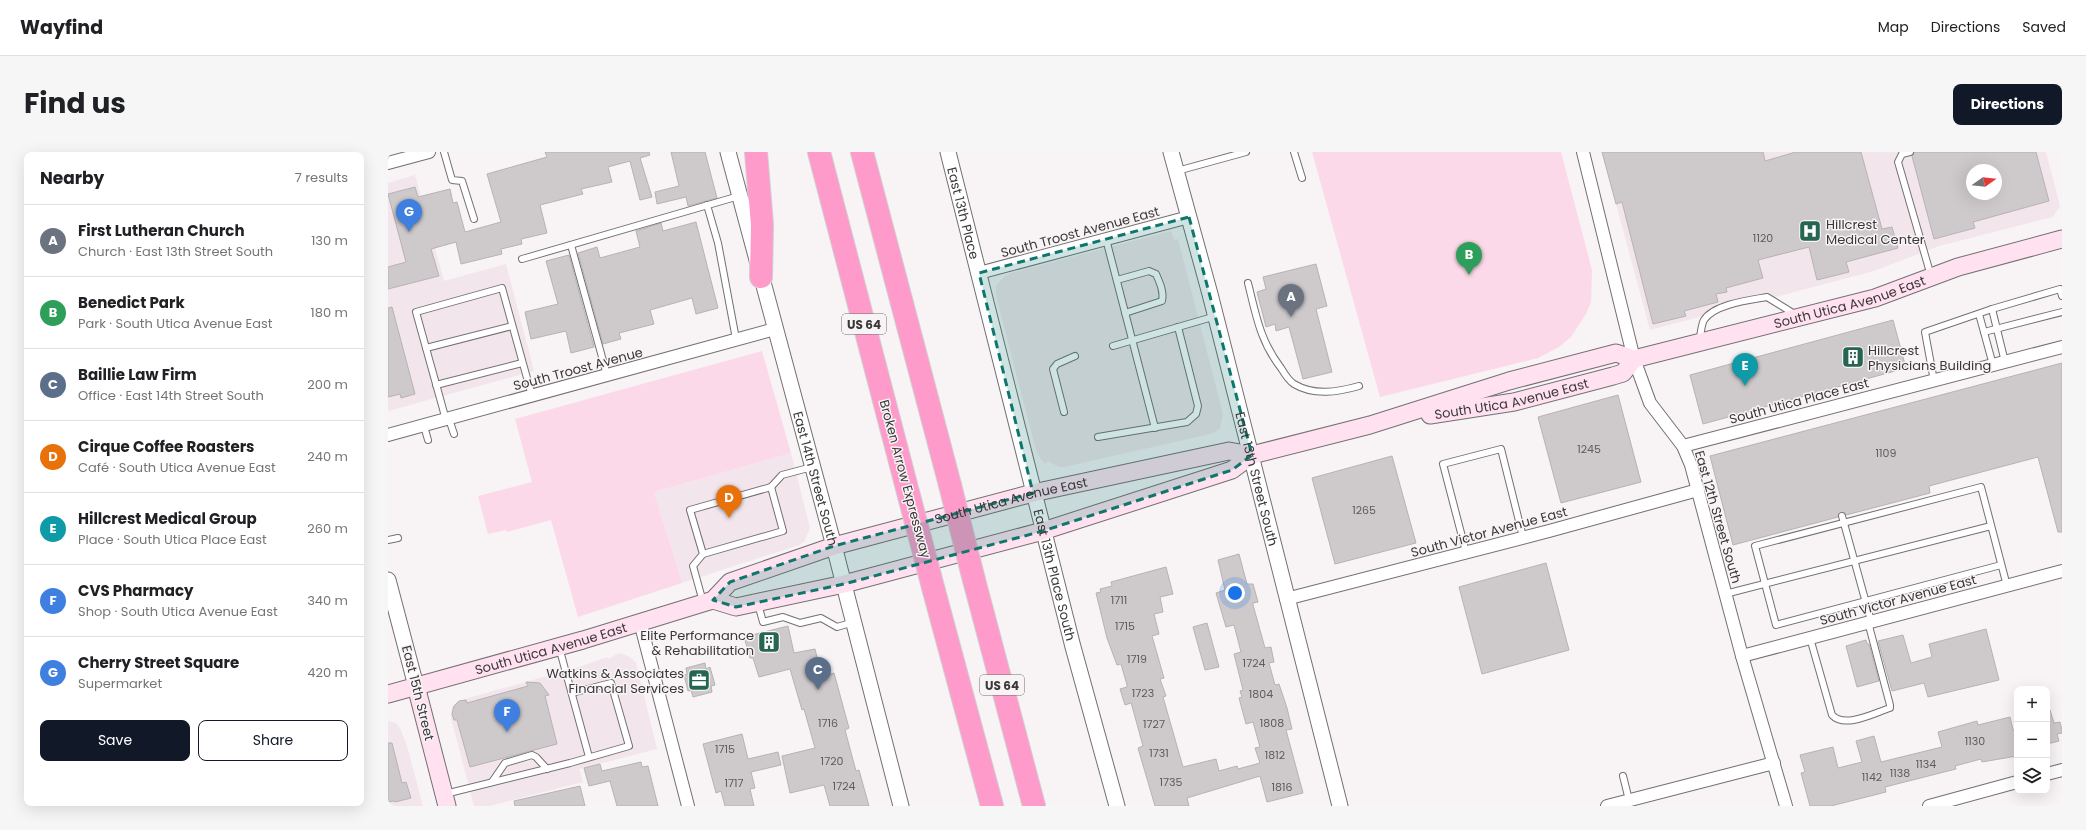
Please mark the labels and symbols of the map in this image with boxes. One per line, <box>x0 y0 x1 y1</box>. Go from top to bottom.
north arrow <box>1966 164 2002 200</box>
street label: East 13th Place <box>943 165 984 261</box>
pin: G <box>396 199 422 232</box>
street label: South Troost Avenue East <box>999 202 1162 262</box>
place label: Hillcrest Medical Center <box>1826 215 1925 249</box>
hospital icon: Hillcrest Medical Center <box>1797 218 1823 244</box>
house number: 1120 <box>1753 230 1773 246</box>
pin: B <box>1456 242 1482 275</box>
street label: South Utica Avenue East <box>1772 270 1928 333</box>
pin: A <box>1278 284 1304 317</box>
road number: US 64 <box>842 314 886 334</box>
place label: Hillcrest Physicians Building <box>1868 341 1991 375</box>
street label: South Troost Avenue <box>511 343 645 395</box>
building icon: Hillcrest Physicians Building <box>1840 344 1866 370</box>
pin: E <box>1732 353 1758 386</box>
street label: South Utica Avenue East <box>1433 373 1591 424</box>
street label: South Utica Place East <box>1727 373 1871 429</box>
street label: Broken Arrow Expressway <box>875 398 936 561</box>
street label: East 14th Street South <box>789 409 843 548</box>
street label: East 13th Street South <box>1231 410 1283 548</box>
house number: 1245 <box>1577 441 1601 457</box>
house number: 1109 <box>1876 445 1897 461</box>
street label: East 12th Street South <box>1690 448 1746 586</box>
street label: South Utica Avenue East <box>932 472 1089 528</box>
pin: D <box>716 485 742 518</box>
house number: 1265 <box>1352 502 1376 518</box>
street label: South Victor Avenue East <box>1409 502 1570 562</box>
street label: East 13th Place South <box>1029 507 1081 643</box>
street label: South Victor Avenue East <box>1818 570 1979 630</box>
your location <box>1225 583 1245 603</box>
house number: 1711 <box>1111 592 1127 608</box>
street label: South Utica Avenue East <box>473 618 629 679</box>
house number: 1715 <box>1115 618 1135 634</box>
place label: Elite Performance & Rehabilitation <box>640 626 754 660</box>
building icon: Elite Performance & Rehabilitation <box>756 629 782 655</box>
street label: East 15th Street <box>397 643 439 743</box>
house number: 1719 <box>1127 651 1147 667</box>
house number: 1724 <box>1243 655 1265 671</box>
pin: C <box>805 657 831 690</box>
place label: Watkins & Associates Financial Services <box>546 664 684 698</box>
office icon: Watkins & Associates Financial Services <box>686 667 712 693</box>
road number: US 64 <box>980 675 1024 695</box>
house number: 1723 <box>1132 685 1154 701</box>
house number: 1804 <box>1249 686 1273 702</box>
pin: F <box>494 699 520 732</box>
house number: 1716 <box>818 715 838 731</box>
house number: 1808 <box>1260 715 1284 731</box>
house number: 1727 <box>1143 716 1165 732</box>
house number: 1130 <box>1965 733 1985 749</box>
house number: 1715 <box>715 741 735 757</box>
house number: 1731 <box>1149 745 1169 761</box>
house number: 1812 <box>1265 747 1285 763</box>
house number: 1720 <box>821 753 843 769</box>
house number: 1134 <box>1916 756 1936 772</box>
house number: 1138 <box>1890 765 1910 781</box>
house number: 1142 <box>1862 769 1882 785</box>
house number: 1735 <box>1160 774 1183 790</box>
house number: 1717 <box>724 775 744 791</box>
house number: 1724 <box>833 778 855 794</box>
house number: 1816 <box>1272 779 1292 795</box>

